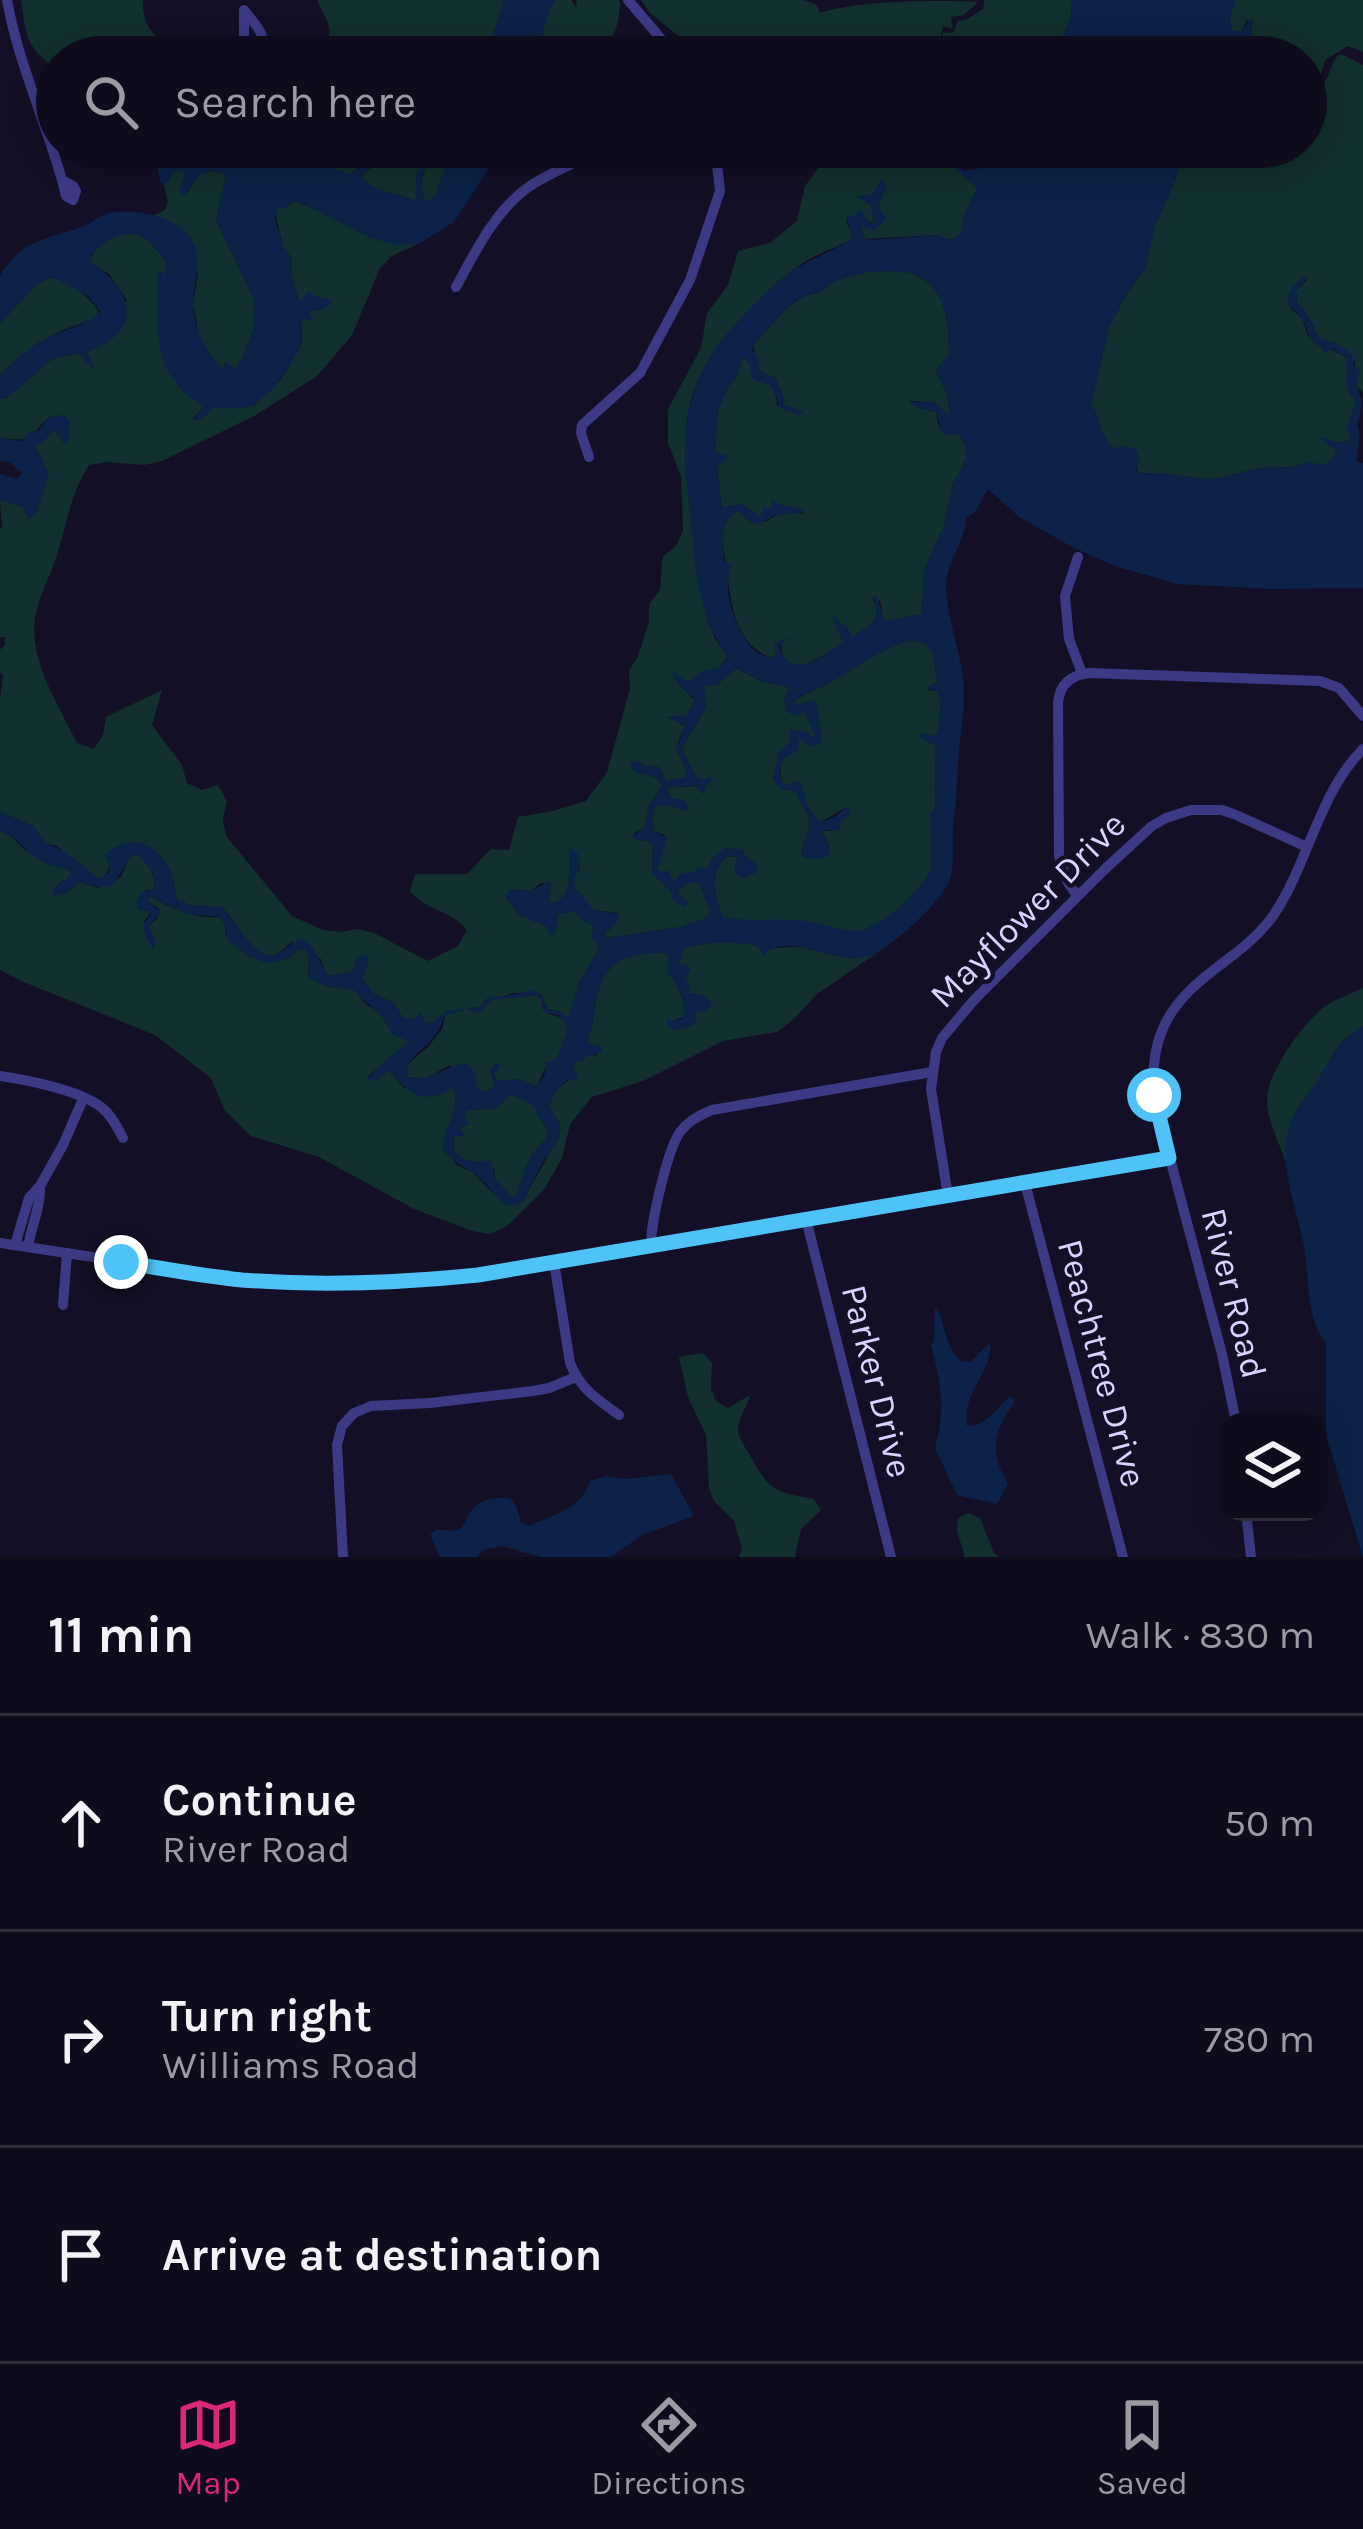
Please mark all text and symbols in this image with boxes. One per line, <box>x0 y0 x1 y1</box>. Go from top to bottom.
search box <box>36 36 1327 168</box>
icon: search <box>78 69 144 135</box>
text: Search here <box>174 76 416 128</box>
street label: Mayflower Drive <box>921 803 1134 1016</box>
route start <box>1127 1068 1181 1122</box>
street label: River Road <box>1193 1204 1275 1383</box>
route end <box>94 1235 148 1289</box>
street label: Peachtree Drive <box>1049 1235 1155 1492</box>
street label: Parker Drive <box>833 1281 921 1482</box>
map controls <box>1219 1413 1327 1521</box>
button: layers <box>1219 1413 1327 1521</box>
text: 11 min <box>48 1605 194 1665</box>
text: Walk · 830 m <box>1086 1612 1315 1658</box>
text: Continue <box>162 1774 357 1826</box>
icon: ahead <box>48 1790 114 1856</box>
text: 50 m <box>1224 1800 1315 1846</box>
text: River Road <box>162 1826 350 1872</box>
text: Turn right <box>162 1990 372 2042</box>
icon: right <box>48 2006 114 2072</box>
text: 780 m <box>1204 2016 1315 2062</box>
text: Williams Road <box>162 2042 419 2088</box>
icon: arrive <box>48 2222 114 2288</box>
text: Arrive at destination <box>162 2229 602 2281</box>
tab: Map <box>175 2392 241 2502</box>
tab: Directions <box>591 2392 746 2502</box>
tab: Saved <box>1097 2392 1188 2502</box>

